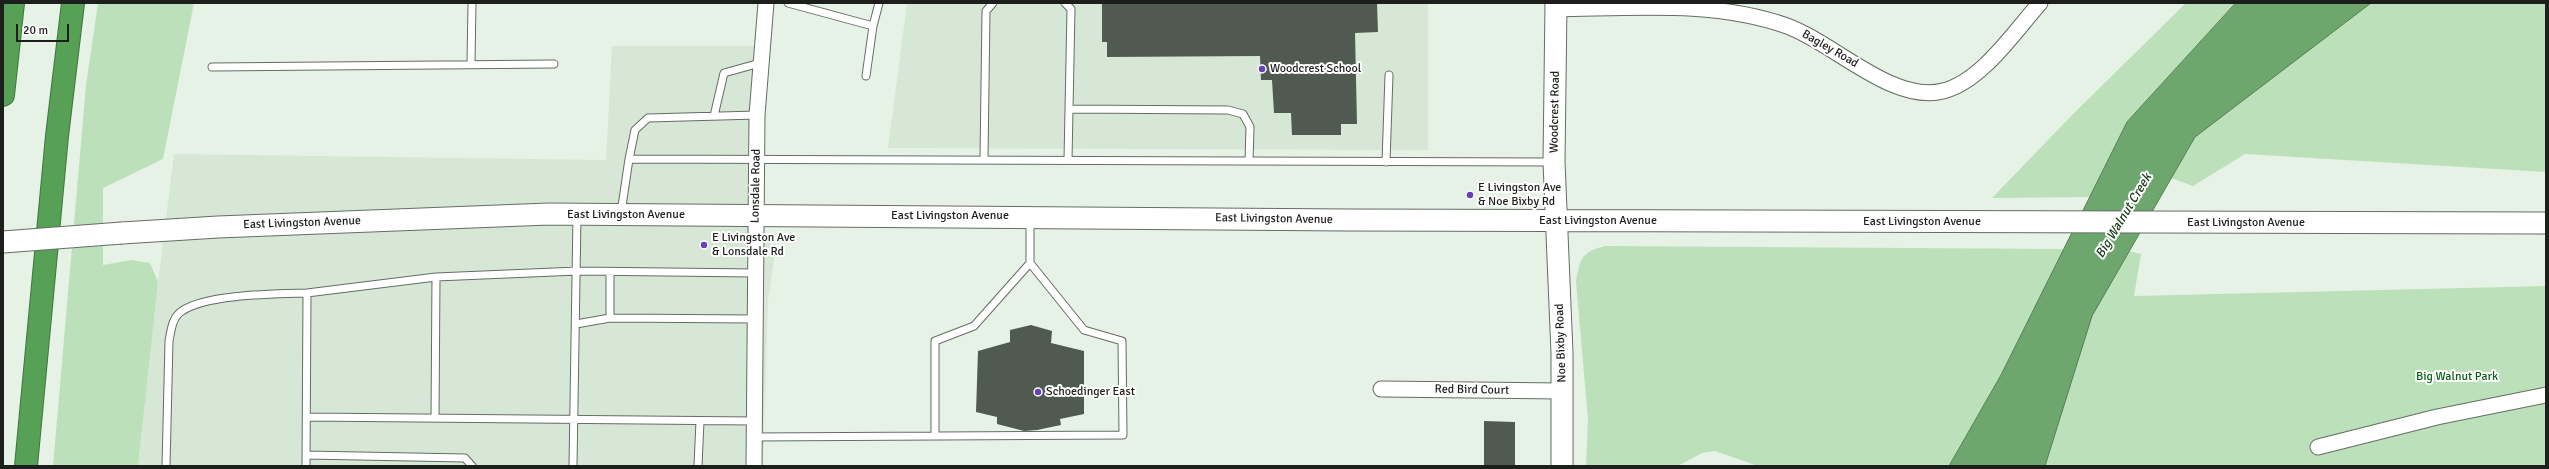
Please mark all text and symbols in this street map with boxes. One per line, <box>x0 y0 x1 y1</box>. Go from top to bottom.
scale bar <box>18 16 71 42</box>
text: 20 m <box>23 23 48 38</box>
street label: Bagley Road <box>1799 27 1861 71</box>
place label: Woodcrest School <box>1270 62 1361 76</box>
marker: Woodcrest School <box>1257 64 1267 74</box>
street label: Woodcrest Road <box>1547 71 1563 153</box>
street label: Lonsdale Road <box>748 149 764 223</box>
water label: Big Walnut Creek <box>2093 171 2155 261</box>
place label: E Livingston Ave & Noe Bixby Rd <box>1478 181 1561 209</box>
marker: E Livingston Ave & Noe Bixby Rd <box>1465 190 1475 200</box>
street label: East Livingston Avenue <box>567 208 685 222</box>
street label: East Livingston Avenue <box>891 209 1009 223</box>
street label: East Livingston Avenue <box>1215 211 1333 227</box>
street label: East Livingston Avenue <box>243 214 361 232</box>
street label: East Livingston Avenue <box>1539 214 1657 228</box>
street label: East Livingston Avenue <box>1863 215 1981 229</box>
street label: East Livingston Avenue <box>2187 216 2305 230</box>
place label: E Livingston Ave & Lonsdale Rd <box>712 231 795 259</box>
marker: E Livingston Ave & Lonsdale Rd <box>699 240 709 250</box>
street label: Noe Bixby Road <box>1552 303 1570 383</box>
park label: Big Walnut Park <box>2416 370 2498 384</box>
street label: Red Bird Court <box>1435 382 1509 398</box>
place label: Schoedinger East <box>1046 385 1135 399</box>
marker: Schoedinger East <box>1033 387 1043 397</box>

